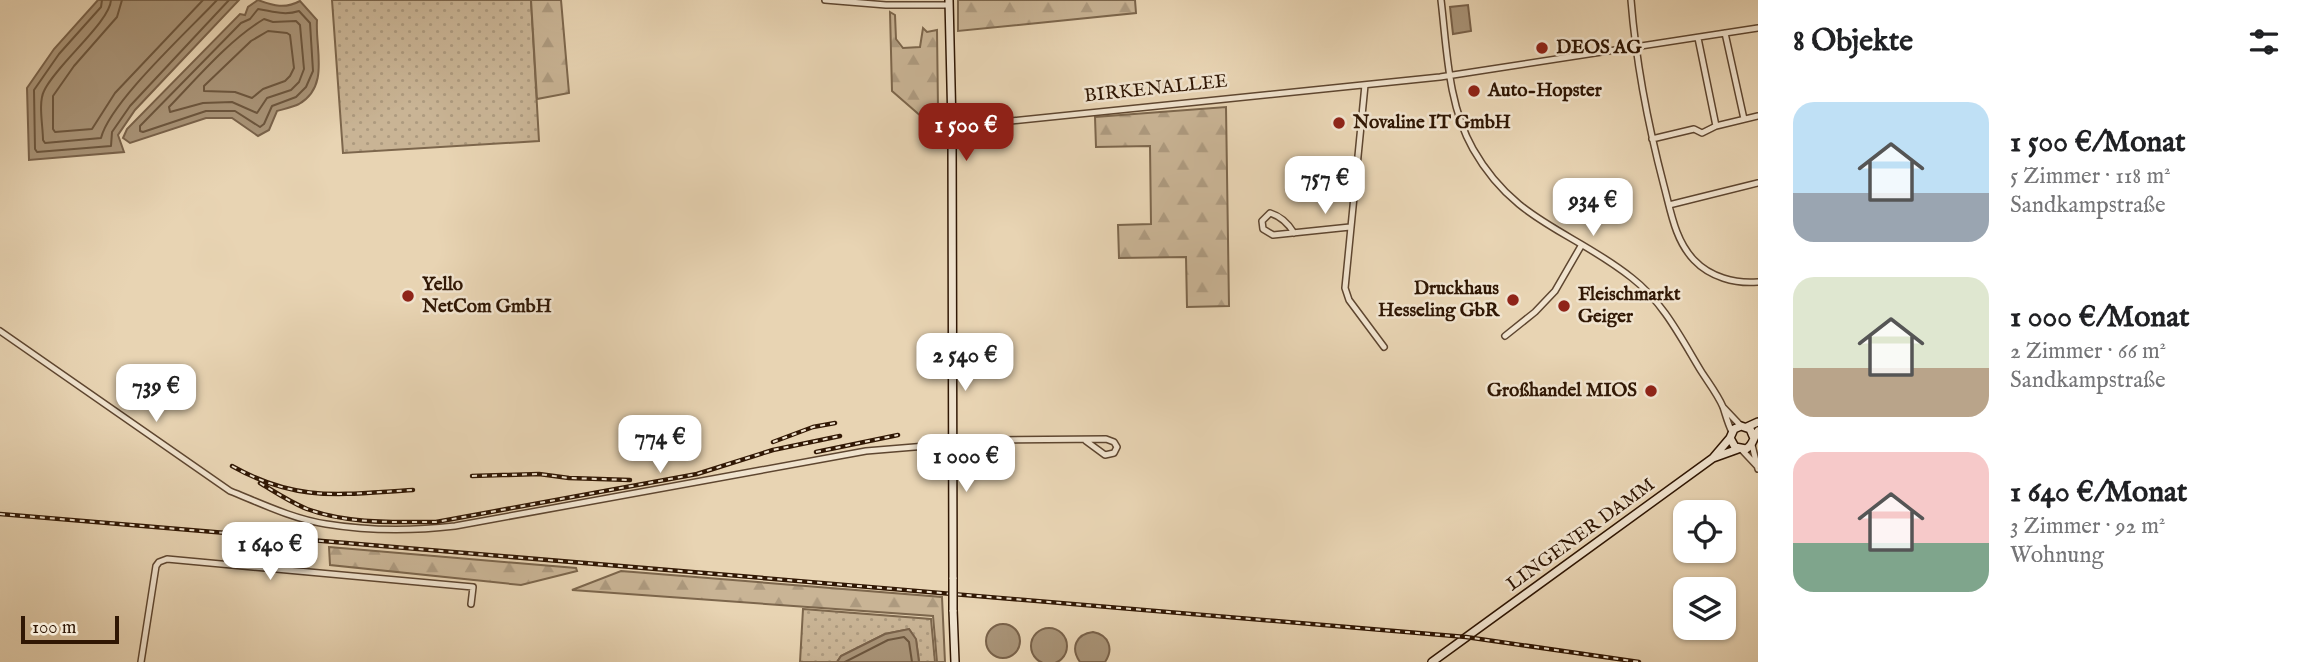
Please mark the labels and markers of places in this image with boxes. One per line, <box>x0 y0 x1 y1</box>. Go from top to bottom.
place label: DEOS AG <box>1556 36 1642 60</box>
marker: DEOS AG <box>1534 40 1550 56</box>
place label: Auto-Hopster <box>1487 79 1603 103</box>
marker: Auto-Hopster <box>1466 83 1482 99</box>
pin: 1 500 € <box>901 104 1031 163</box>
place label: Novaline IT GmbH <box>1352 111 1512 135</box>
marker: Novaline IT GmbH <box>1331 115 1347 131</box>
pin: 757 € <box>1276 156 1374 216</box>
pin: 934 € <box>1544 178 1642 238</box>
place label: Yello NetCom GmbH <box>421 273 552 319</box>
place label: Druckhaus Hesseling GbR <box>1378 277 1501 323</box>
place label: Fleischmarkt Geiger <box>1578 283 1681 329</box>
marker: Yello NetCom GmbH <box>400 288 416 304</box>
marker: Druckhaus Hesseling GbR <box>1505 292 1521 308</box>
marker: Fleischmarkt Geiger <box>1556 298 1572 314</box>
pin: 2 540 € <box>900 334 1030 393</box>
pin: 739 € <box>107 364 205 424</box>
place label: Großhandel MIOS <box>1487 379 1637 403</box>
marker: Großhandel MIOS <box>1643 383 1659 399</box>
pin: 774 € <box>611 416 709 475</box>
pin: 1 000 € <box>901 434 1031 494</box>
pin: 1 640 € <box>205 522 335 582</box>

